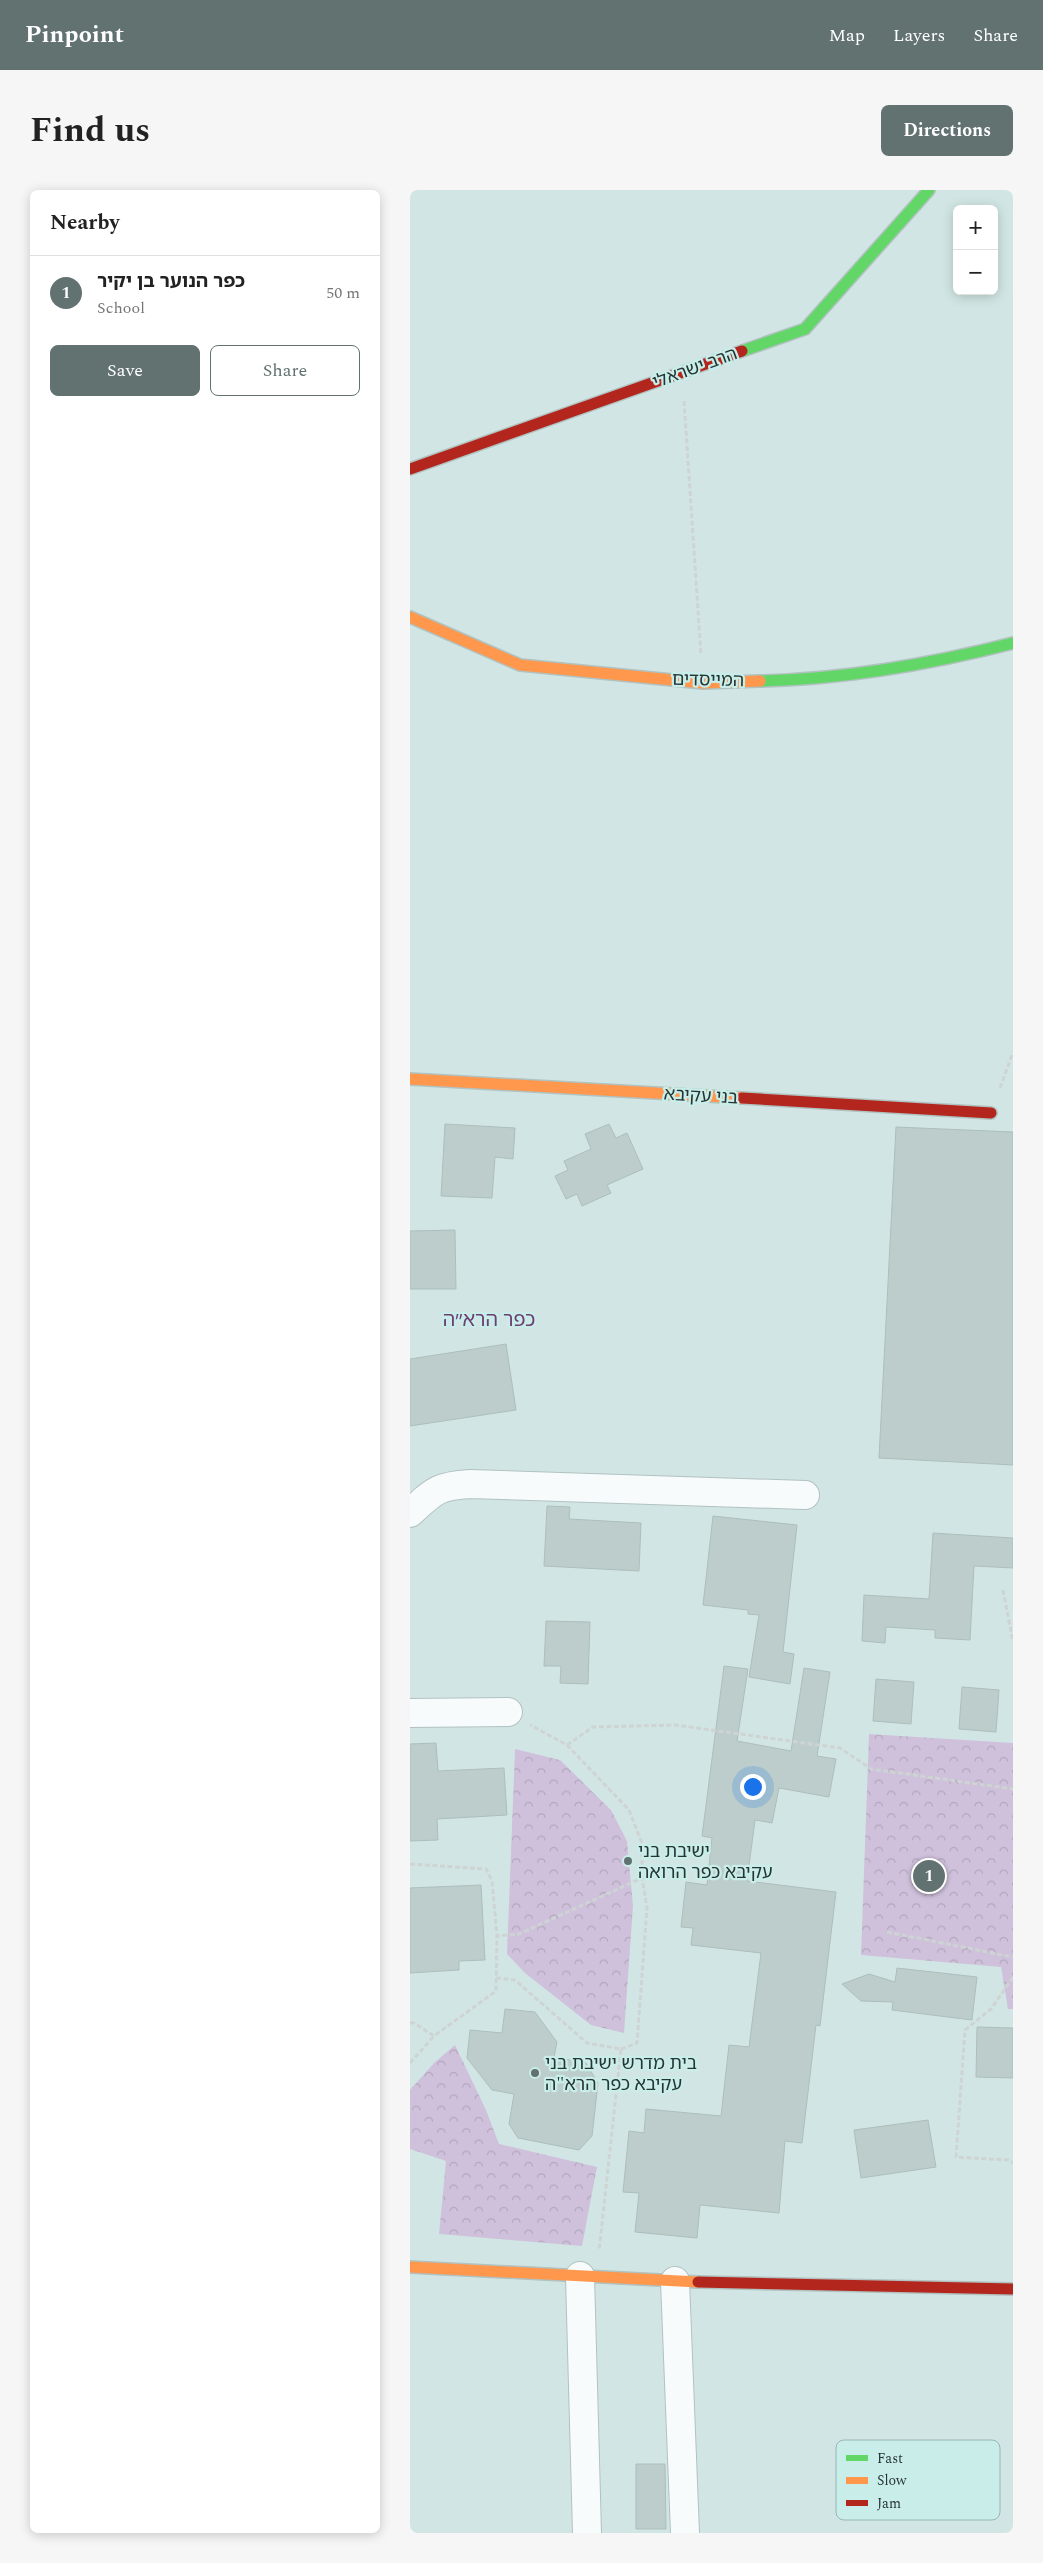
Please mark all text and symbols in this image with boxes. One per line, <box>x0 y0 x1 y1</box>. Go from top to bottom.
text: Pinpoint <box>25 17 124 53</box>
text: Map <box>829 22 865 49</box>
text: Layers <box>893 22 945 49</box>
text: Share <box>973 22 1018 49</box>
text: Find us <box>30 104 150 157</box>
button: Directions <box>881 105 1013 156</box>
map controls <box>953 205 998 295</box>
button: + <box>953 205 998 250</box>
text: Nearby <box>50 207 120 239</box>
button: − <box>953 250 998 295</box>
text: כפר הנוער בן יקיר <box>97 267 245 296</box>
text: 1 <box>62 281 70 305</box>
text: 50 m <box>326 281 360 305</box>
text: School <box>97 296 145 320</box>
street label: הרב ישראלי <box>649 340 741 396</box>
button: Save <box>50 345 200 396</box>
button: Share <box>210 345 360 396</box>
street label: המייסדים <box>672 666 744 694</box>
street label: בני עקיבא <box>663 1081 739 1111</box>
district label: כפר הרא״ה <box>443 1305 535 1335</box>
your location <box>740 1774 766 1800</box>
place label: ישיבת בני עקיבא כפר הרואה <box>638 1838 773 1886</box>
marker: ישיבת בני עקיבא כפר הרואה <box>622 1855 634 1867</box>
pin: 1 <box>913 1857 945 1895</box>
place label: בית מדרש ישיבת בני עקיבא כפר הרא"ה <box>545 2050 697 2098</box>
marker: בית מדרש ישיבת בני עקיבא כפר הרא"ה <box>529 2067 541 2079</box>
legend <box>836 2440 1000 2520</box>
text: Fast <box>877 2448 903 2469</box>
text: Slow <box>877 2470 907 2491</box>
text: Jam <box>877 2493 901 2514</box>

